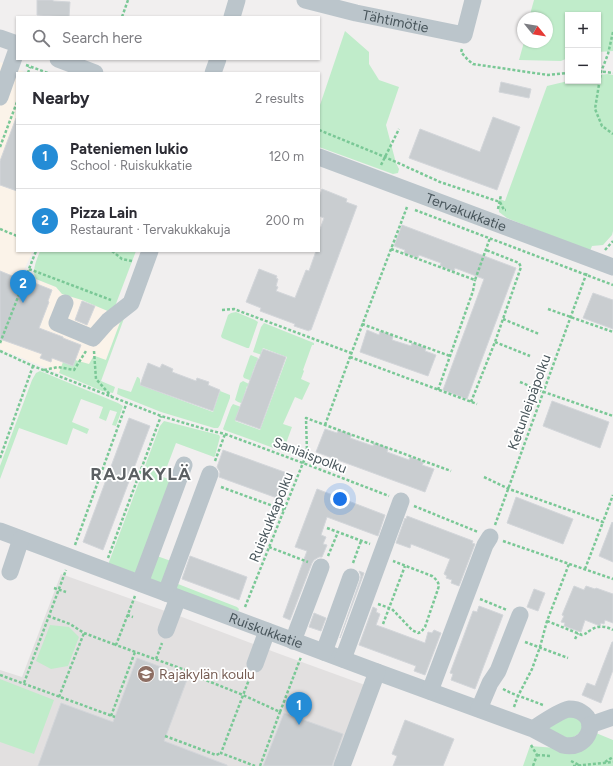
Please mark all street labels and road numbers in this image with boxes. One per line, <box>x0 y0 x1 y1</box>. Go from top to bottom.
street label: Tähtimötie <box>361 6 431 37</box>
street label: Tervakukkatie <box>423 190 509 235</box>
street label: Ketunleipäpolku <box>504 352 555 452</box>
street label: Saniaispolku <box>270 434 349 477</box>
street label: Ruiskukkapolku <box>246 470 297 565</box>
street label: Ruiskukkatie <box>226 609 306 653</box>

